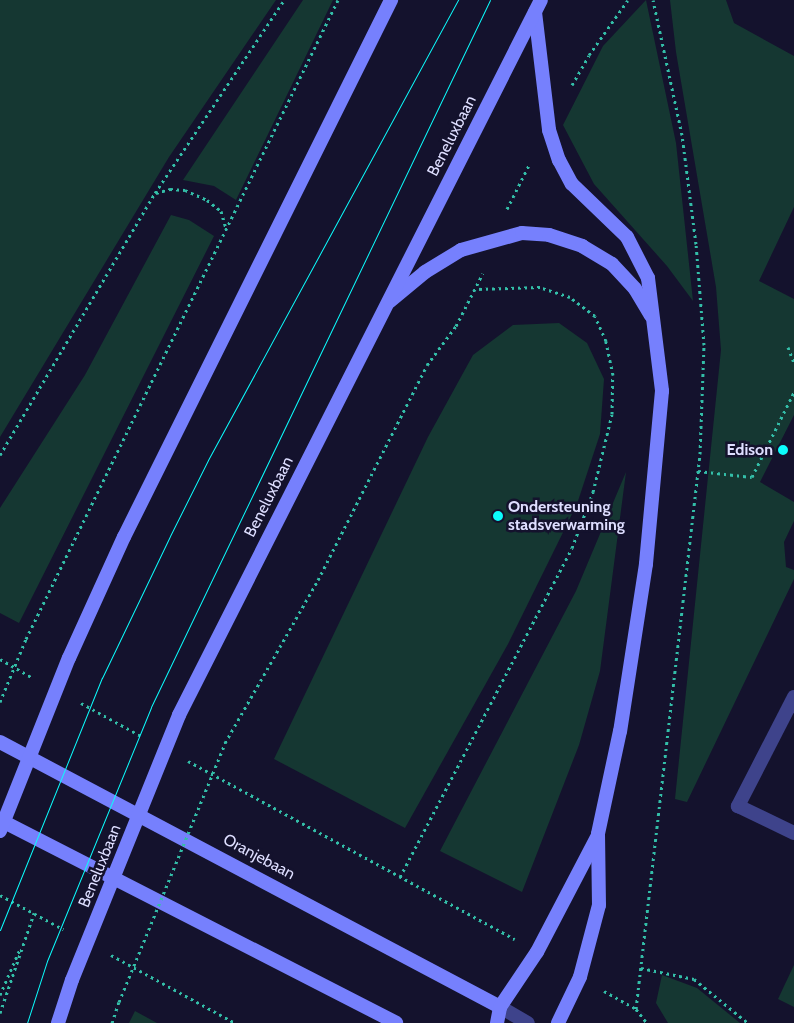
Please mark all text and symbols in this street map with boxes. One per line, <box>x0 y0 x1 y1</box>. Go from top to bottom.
street label: Beneluxbaan <box>424 93 480 179</box>
place label: Edison <box>726 440 773 460</box>
marker: Edison <box>777 444 789 456</box>
street label: Beneluxbaan <box>241 454 297 540</box>
place label: Ondersteuning stadsverwarming <box>508 497 625 535</box>
marker: Ondersteuning stadsverwarming <box>492 510 504 522</box>
street label: Beneluxbaan <box>75 822 125 910</box>
street label: Oranjebaan <box>220 830 298 884</box>

